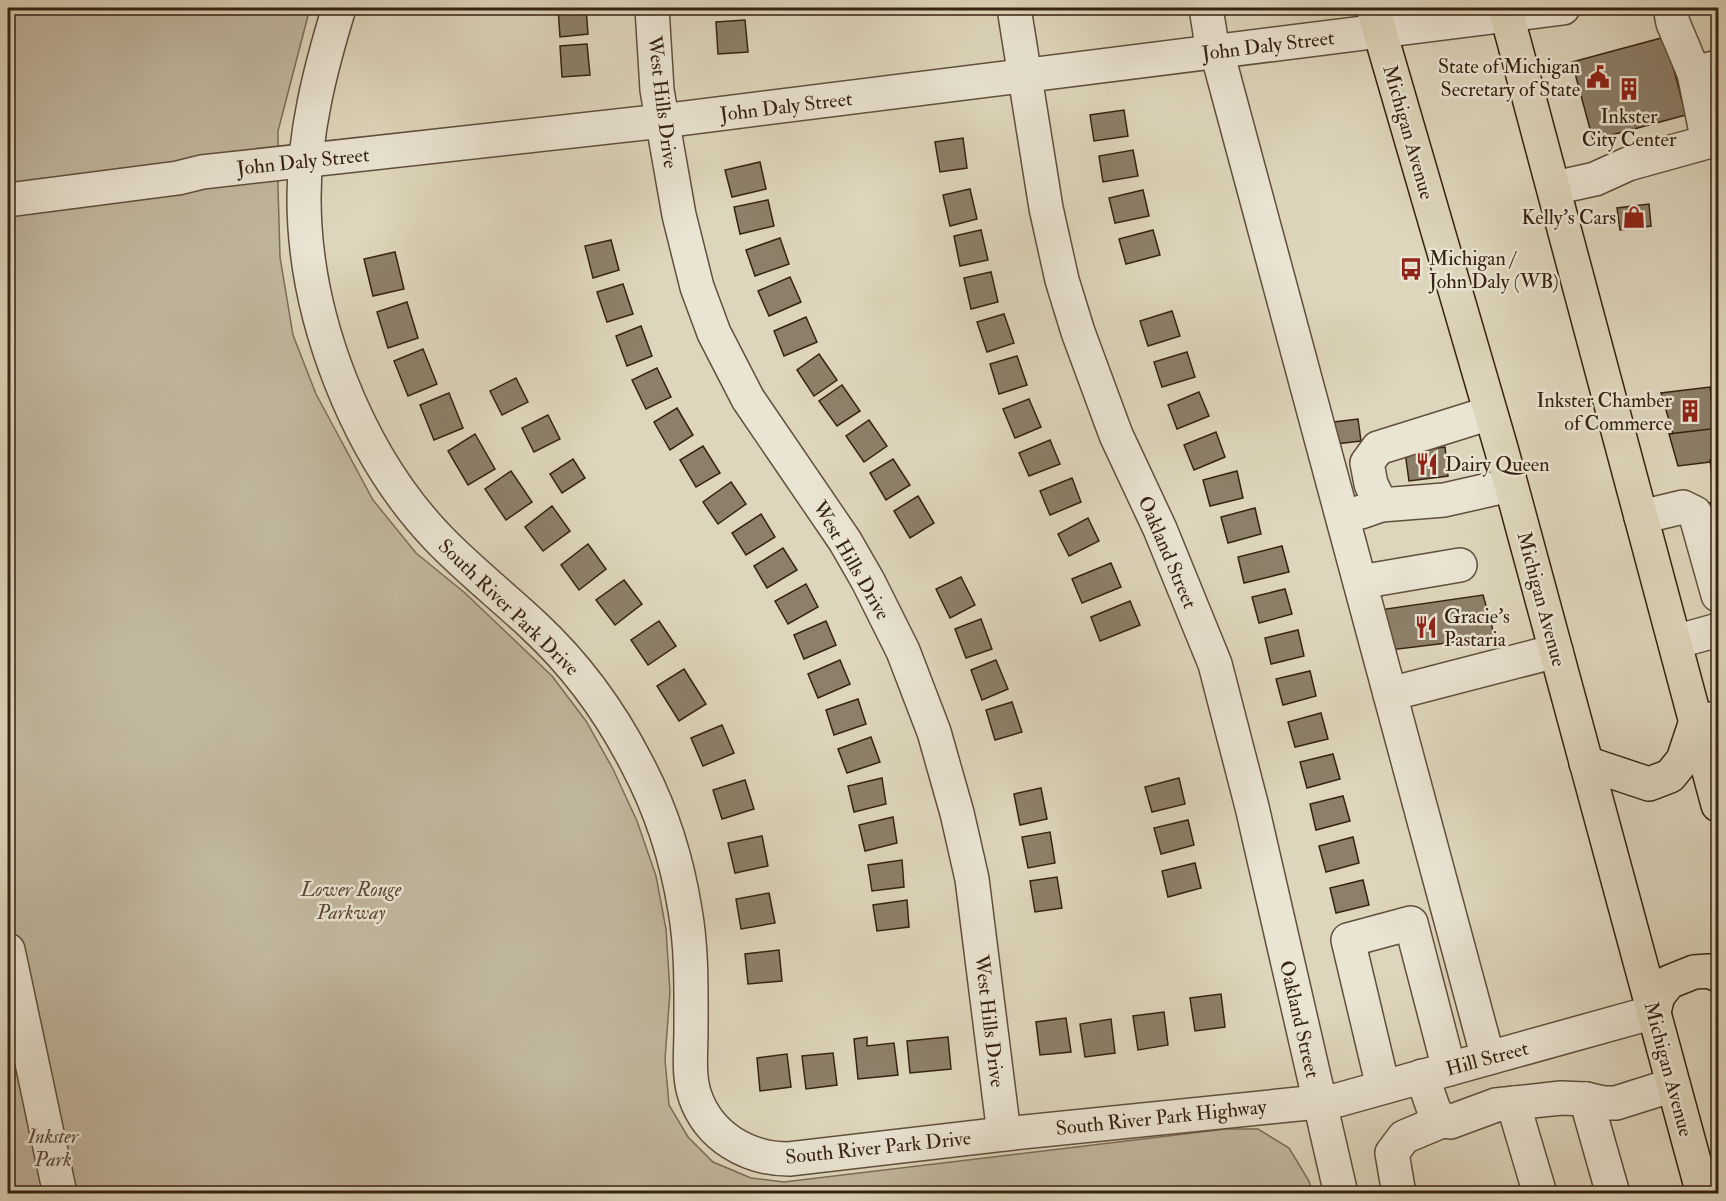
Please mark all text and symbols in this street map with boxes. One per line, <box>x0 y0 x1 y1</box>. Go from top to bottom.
street label: John Daly Street <box>1200 25 1336 66</box>
street label: West Hills Drive <box>642 33 683 170</box>
place label: State of Michigan Secretary of State <box>1438 54 1580 102</box>
street label: Michigan Avenue <box>1377 62 1440 202</box>
public building icon: State of Michigan Secretary of State <box>1585 64 1611 90</box>
building icon: Inkster City Center <box>1616 76 1642 102</box>
street label: John Daly Street <box>718 86 854 127</box>
place label: Inkster City Center <box>1582 104 1677 152</box>
street label: John Daly Street <box>235 142 371 181</box>
shop icon: Kelly's Cars <box>1621 204 1647 230</box>
place label: Kelly's Cars <box>1522 205 1616 230</box>
place label: Michigan / John Daly (WB) <box>1428 246 1559 294</box>
bus stop icon: Michigan / John Daly (WB) <box>1398 256 1424 282</box>
place label: Inkster Chamber of Commerce <box>1536 388 1673 436</box>
building icon: Inkster Chamber of Commerce <box>1677 398 1703 424</box>
restaurant icon: Dairy Queen <box>1414 451 1440 477</box>
place label: Dairy Queen <box>1445 452 1550 477</box>
street label: Oakland Street <box>1133 492 1203 613</box>
street label: West Hills Drive <box>807 495 896 624</box>
street label: Michigan Avenue <box>1511 529 1572 669</box>
street label: South River Park Drive <box>433 534 584 681</box>
place label: Gracie's Pastaria <box>1444 604 1510 652</box>
restaurant icon: Gracie's Pastaria <box>1413 614 1439 640</box>
park label: Lower Rouge Parkway <box>300 877 402 925</box>
street label: West Hills Drive <box>969 952 1010 1089</box>
street label: Oakland Street <box>1274 958 1325 1081</box>
street label: Michigan Avenue <box>1638 999 1699 1139</box>
street label: Hill Street <box>1443 1035 1532 1081</box>
street label: South River Park Highway <box>1054 1094 1269 1141</box>
park label: Inkster Park <box>27 1124 80 1172</box>
street label: South River Park Drive <box>784 1125 972 1170</box>

